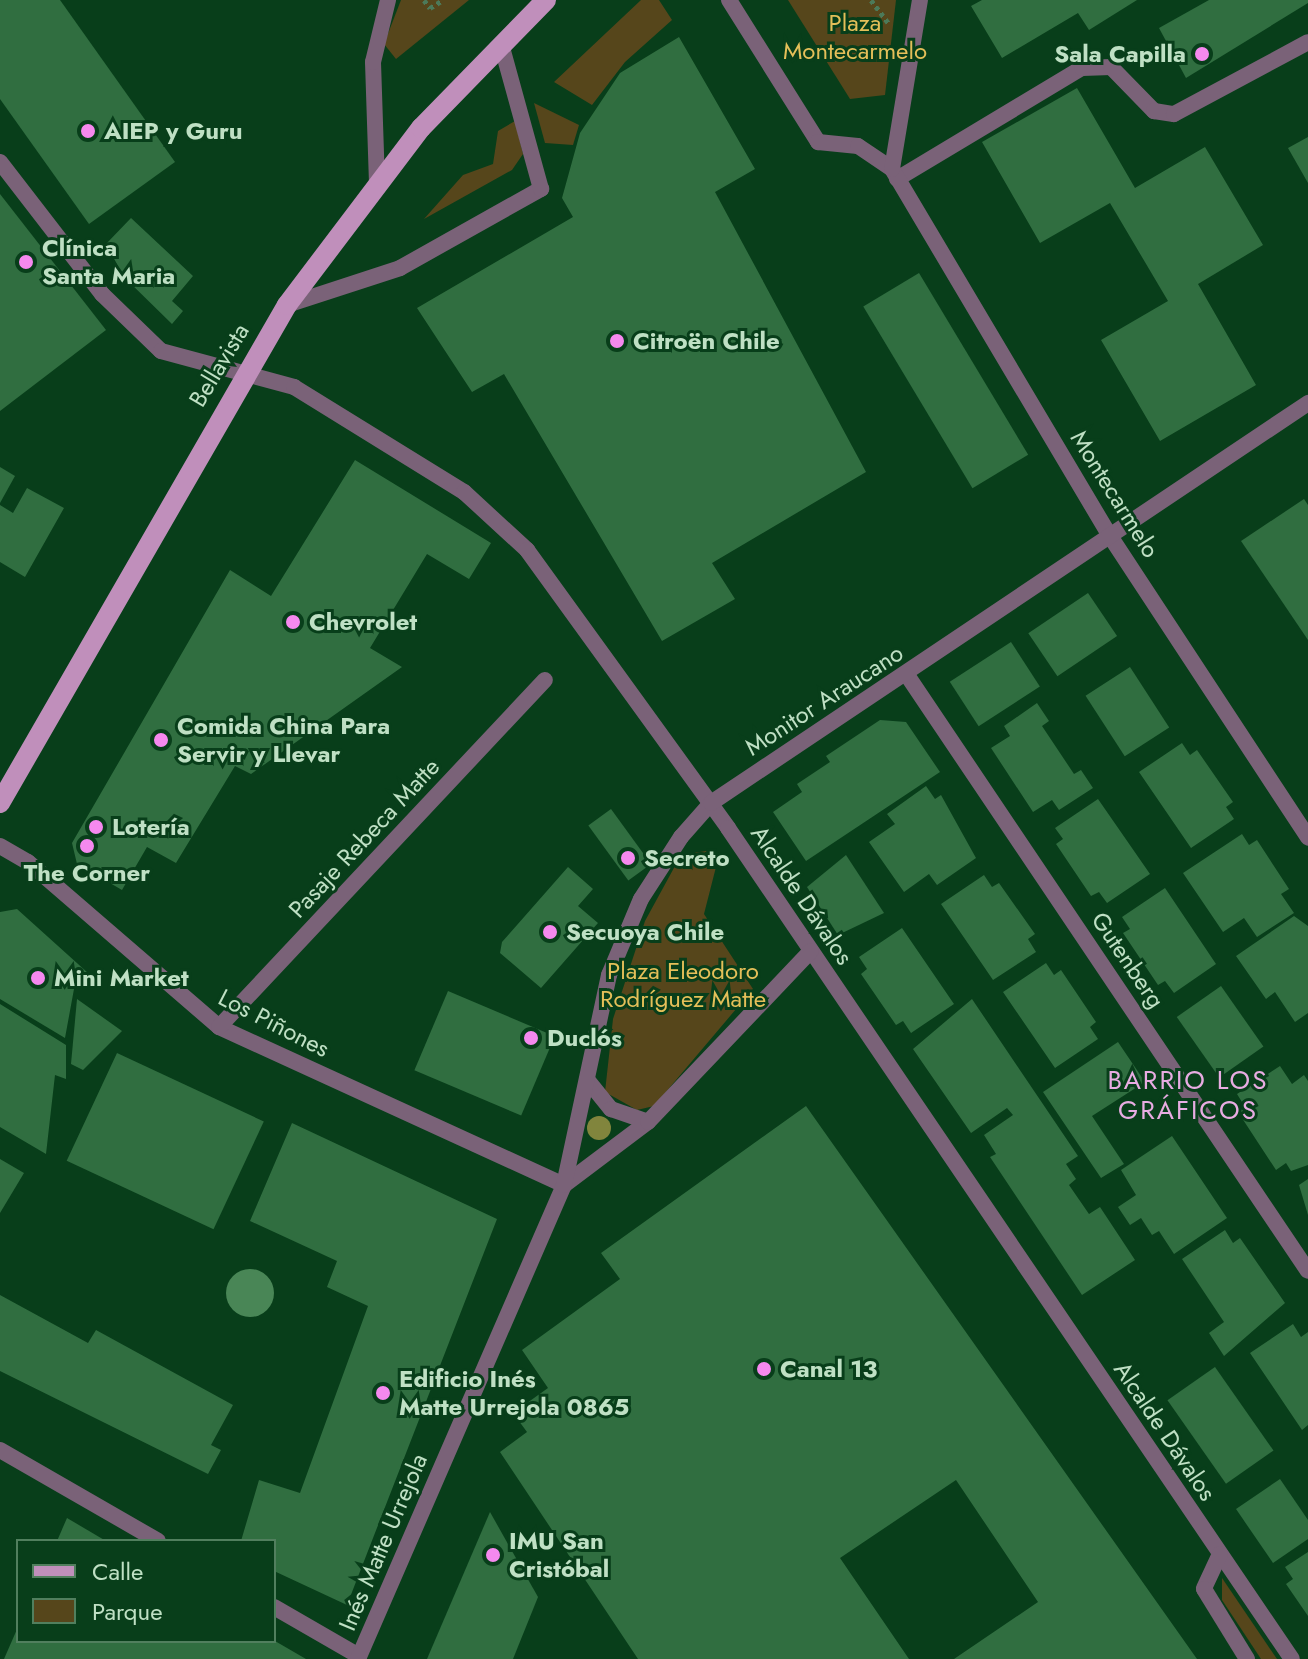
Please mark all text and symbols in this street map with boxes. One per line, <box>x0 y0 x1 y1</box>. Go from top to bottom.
park label: Plaza Montecarmelo <box>783 9 927 65</box>
place label: Sala Capilla <box>1054 40 1186 68</box>
marker: Sala Capilla <box>1193 45 1211 63</box>
place label: AIEP y Guru <box>104 117 243 145</box>
marker: AIEP y Guru <box>79 122 97 140</box>
place label: Clínica Santa Maria <box>42 234 175 290</box>
marker: Clínica Santa Maria <box>17 253 35 271</box>
street label: Bellavista <box>183 318 255 412</box>
place label: Citroën Chile <box>633 327 780 355</box>
marker: Citroën Chile <box>608 332 626 350</box>
street label: Montecarmelo <box>1065 425 1165 563</box>
place label: Chevrolet <box>309 608 417 636</box>
marker: Chevrolet <box>284 613 302 631</box>
street label: Monitor Araucano <box>740 638 908 762</box>
place label: Comida China Para Servir y Llevar <box>177 712 390 768</box>
marker: Comida China Para Servir y Llevar <box>152 731 170 749</box>
street label: Pasaje Rebeca Matte <box>283 752 445 924</box>
place label: Lotería <box>112 813 190 841</box>
marker: Lotería <box>87 818 105 836</box>
street label: Alcalde Dávalos <box>745 820 859 970</box>
marker: The Corner <box>78 837 96 855</box>
place label: Secreto <box>644 844 730 872</box>
marker: Secreto <box>619 849 637 867</box>
place label: The Corner <box>24 859 150 887</box>
street label: Gutenberg <box>1085 907 1171 1013</box>
place label: Secuoya Chile <box>566 918 724 946</box>
marker: Secuoya Chile <box>541 923 559 941</box>
park label: Plaza Eleodoro Rodríguez Matte <box>600 957 766 1013</box>
place label: Mini Market <box>54 964 189 992</box>
marker: Mini Market <box>29 969 47 987</box>
street label: Los Piñones <box>214 983 334 1063</box>
place label: Duclós <box>547 1024 622 1052</box>
marker: Duclós <box>522 1029 540 1047</box>
district label: BARRIO LOS GRÁFICOS <box>1108 1065 1268 1126</box>
place label: Canal 13 <box>780 1355 877 1383</box>
street label: Alcalde Dávalos <box>1108 1356 1222 1506</box>
marker: Canal 13 <box>755 1360 773 1378</box>
place label: Edificio Inés Matte Urrejola 0865 <box>399 1365 629 1421</box>
marker: Edificio Inés Matte Urrejola 0865 <box>374 1384 392 1402</box>
street label: Inés Matte Urrejola <box>333 1449 433 1635</box>
place label: IMU San Cristóbal <box>509 1527 609 1583</box>
legend <box>16 1539 276 1643</box>
marker: IMU San Cristóbal <box>484 1546 502 1564</box>
text: Calle <box>92 1554 143 1589</box>
text: Parque <box>92 1594 163 1629</box>

